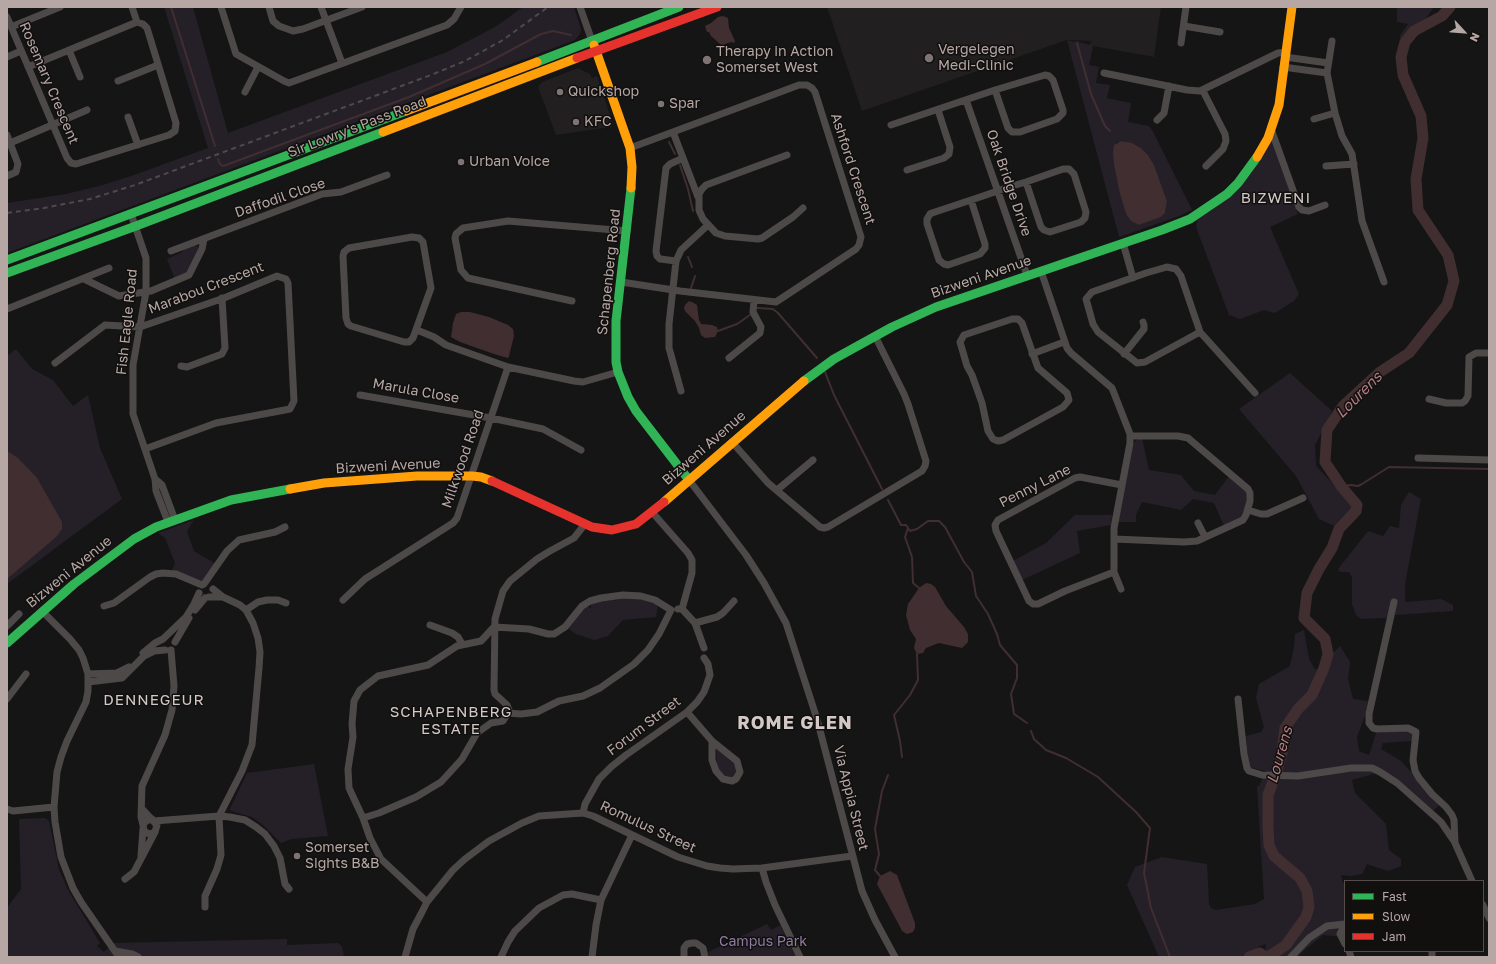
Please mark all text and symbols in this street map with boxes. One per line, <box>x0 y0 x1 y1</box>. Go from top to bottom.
north arrow <box>1444 12 1484 52</box>
street label: Rosemary Crescent <box>16 19 82 147</box>
text: N <box>1468 31 1483 44</box>
place label: Vergelegen Medi-Clinic <box>938 42 1015 74</box>
place label: Therapy in Action Somerset West <box>716 44 833 76</box>
marker: Vergelegen Medi-Clinic <box>923 52 935 64</box>
marker: Therapy in Action Somerset West <box>701 54 713 66</box>
place label: Quickshop <box>568 84 639 100</box>
marker: Quickshop <box>555 87 565 97</box>
street label: Sir Lowry's Pass Road <box>285 93 429 161</box>
place label: Spar <box>669 96 700 112</box>
marker: Spar <box>656 99 666 109</box>
street label: Ashford Crescent <box>827 111 879 227</box>
place label: KFC <box>584 114 611 130</box>
marker: KFC <box>571 117 581 127</box>
street label: Oak Bridge Drive <box>983 127 1035 239</box>
place label: Urban Voice <box>469 154 550 170</box>
marker: Urban Voice <box>456 157 466 167</box>
street label: Daffodil Close <box>233 175 327 221</box>
district label: BIZWENI <box>1241 189 1311 207</box>
street label: Schapenberg Road <box>594 208 624 336</box>
street label: Bizweni Avenue <box>929 252 1033 302</box>
street label: Marabou Crescent <box>146 258 266 318</box>
street label: Fish Eagle Road <box>113 268 141 376</box>
water label: Lourens <box>1332 368 1386 422</box>
street label: Marula Close <box>371 375 461 407</box>
street label: Bizweni Avenue <box>659 407 749 489</box>
street label: Milkwood Road <box>438 408 488 510</box>
street label: Bizweni Avenue <box>335 455 441 477</box>
street label: Penny Lane <box>996 461 1074 511</box>
street label: Bizweni Avenue <box>23 532 115 612</box>
district label: DENNEGEUR <box>103 691 205 709</box>
street label: Forum Street <box>604 693 684 759</box>
district label: SCHAPENBERG ESTATE <box>390 703 512 738</box>
district label: ROME GLEN <box>737 712 853 734</box>
water label: Lourens <box>1263 725 1297 785</box>
street label: Via Appia Street <box>830 744 872 852</box>
street label: Romulus Street <box>597 797 699 857</box>
place label: Somerset Sights B&B <box>305 840 379 872</box>
marker: Somerset Sights B&B <box>292 851 302 861</box>
legend <box>1344 880 1484 952</box>
text: Fast <box>1382 889 1407 904</box>
text: Slow <box>1382 909 1410 924</box>
text: Jam <box>1382 929 1406 944</box>
park label: Campus Park <box>719 934 807 950</box>

